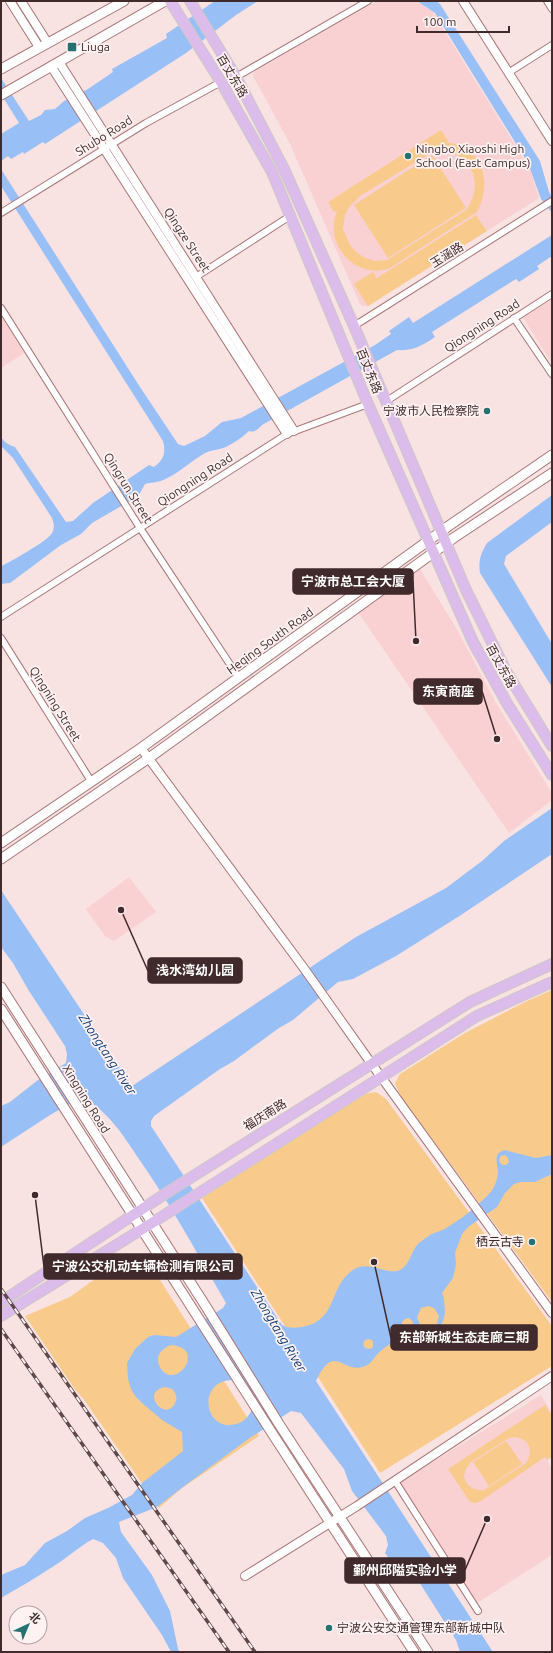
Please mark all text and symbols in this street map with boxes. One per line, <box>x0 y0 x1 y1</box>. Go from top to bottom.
scale bar <box>417 8 509 34</box>
text: 100 m <box>423 15 456 28</box>
place label: Liuga <box>81 40 110 53</box>
marker: Liuga <box>66 41 78 53</box>
street label: 百丈东路 <box>214 52 250 100</box>
street label: Shubo Road <box>73 113 135 158</box>
place label: Ningbo Xiaoshi High School (East Campus) <box>416 142 531 170</box>
marker: Ningbo Xiaoshi High School (East Campus) <box>403 151 413 161</box>
street label: Qingze Street <box>162 205 213 275</box>
street label: 玉涵路 <box>428 240 465 270</box>
street label: Qiongning Road <box>442 296 522 355</box>
street label: 百丈东路 <box>354 346 384 396</box>
place label: 宁波市人民检察院 <box>383 404 479 417</box>
marker: 宁波市人民检察院 <box>482 406 492 416</box>
street label: Qingrun Street <box>102 450 155 526</box>
street label: Qiongning Road <box>155 450 235 509</box>
callout: 宁波市总工会大厦 <box>293 569 413 594</box>
text: 宁波市总工会大厦 <box>301 574 405 588</box>
street label: Heqing South Road <box>224 605 315 676</box>
street label: 百丈东路 <box>484 642 519 690</box>
street label: Qingning Street <box>27 664 84 744</box>
callout: 东寅商座 <box>414 679 482 704</box>
text: 东寅商座 <box>422 684 474 698</box>
callout: 浅水湾幼儿园 <box>148 958 242 983</box>
text: 浅水湾幼儿园 <box>156 963 234 977</box>
water label: Zhongtang River <box>76 1010 140 1098</box>
street label: Xingning Road <box>60 1062 113 1135</box>
street label: 福庆南路 <box>241 1096 289 1133</box>
place label: 栖云古寺 <box>476 1235 524 1248</box>
marker: 栖云古寺 <box>527 1237 537 1247</box>
callout: 宁波公交机动车辆检测有限公司 <box>44 1254 242 1279</box>
text: 宁波公交机动车辆检测有限公司 <box>52 1259 234 1273</box>
water label: Zhongtang River <box>248 1285 310 1375</box>
callout: 东部新城生态走廊三期 <box>391 1325 537 1350</box>
text: 东部新城生态走廊三期 <box>399 1330 529 1344</box>
callout: 鄞州邱隘实验小学 <box>345 1558 465 1583</box>
text: 鄞州邱隘实验小学 <box>353 1563 457 1577</box>
north arrow <box>8 1605 48 1645</box>
text: 北 <box>27 1610 43 1626</box>
place label: 宁波公安交通管理东部新城中队 <box>337 1621 505 1634</box>
marker: 宁波公安交通管理东部新城中队 <box>324 1623 334 1633</box>

